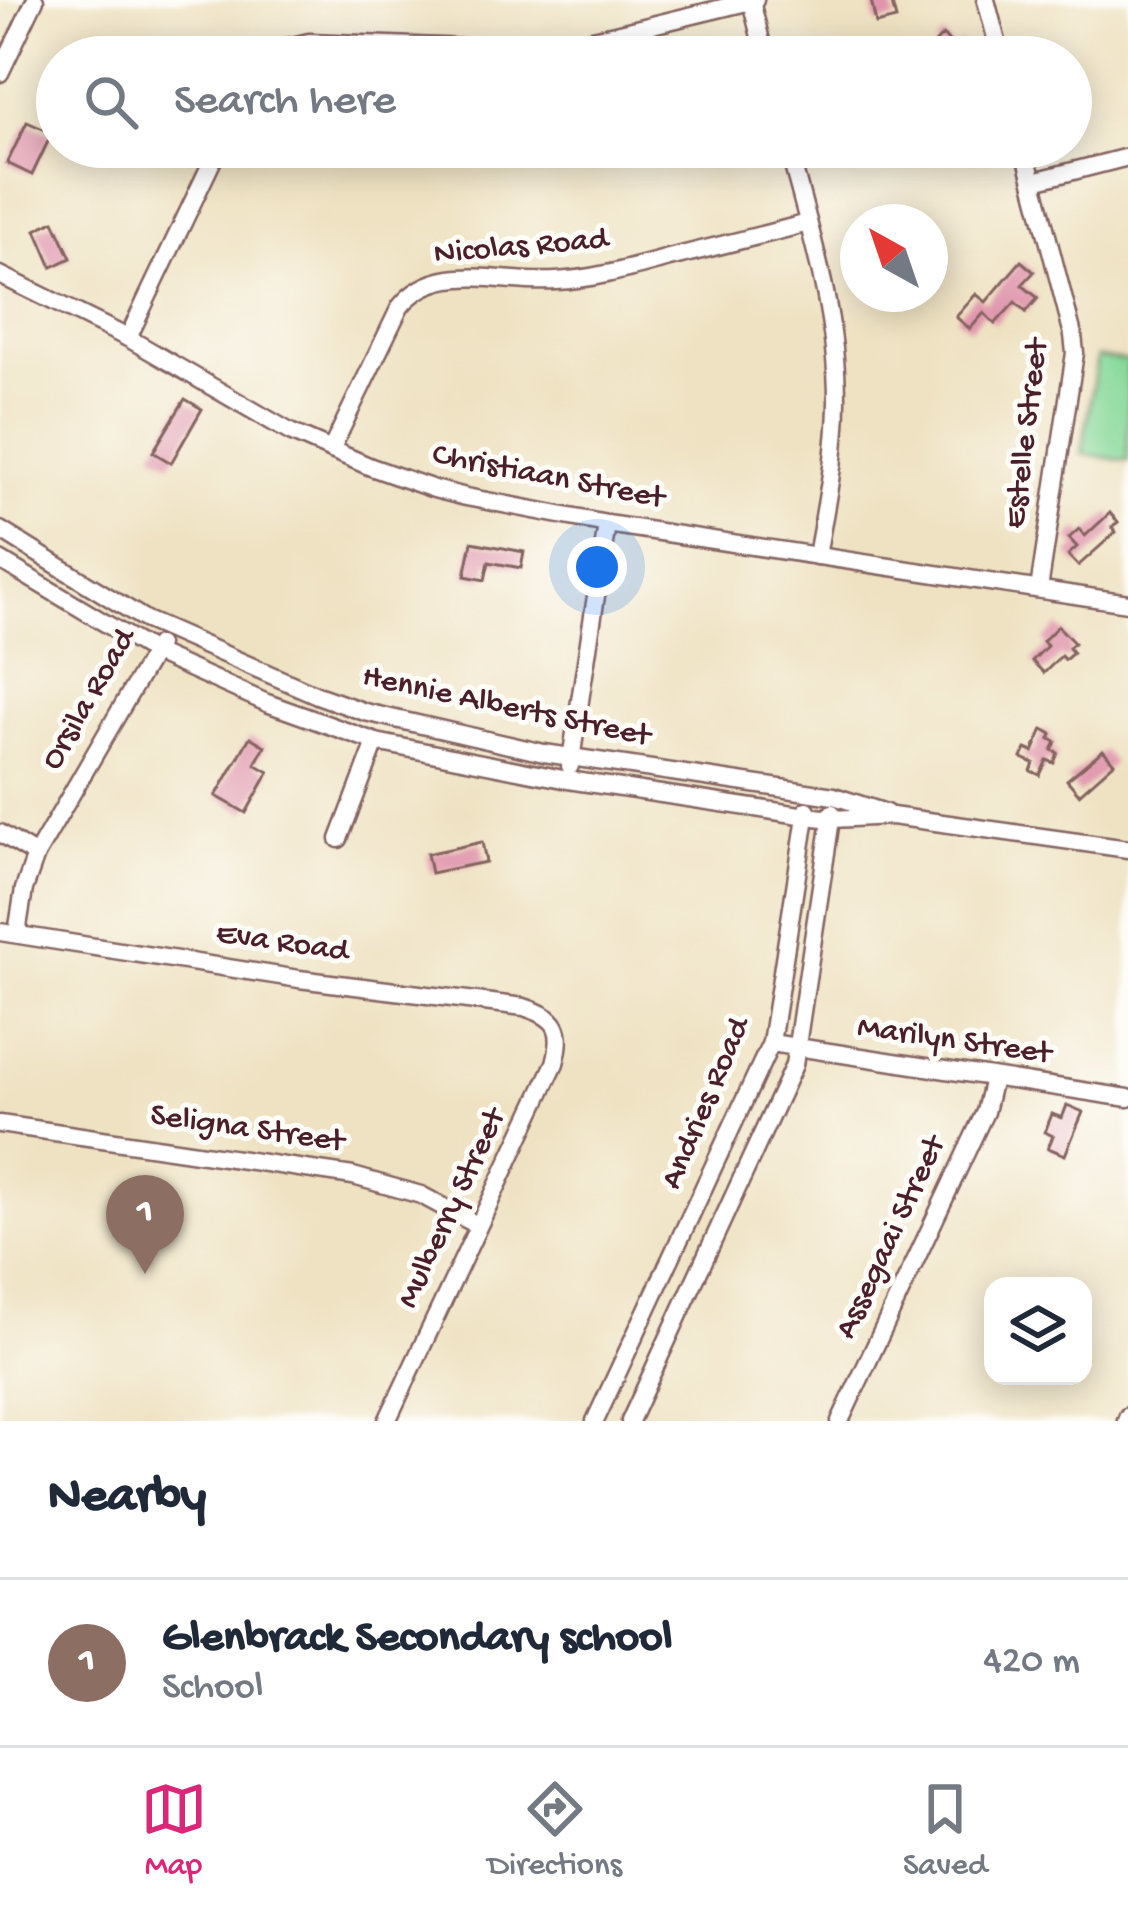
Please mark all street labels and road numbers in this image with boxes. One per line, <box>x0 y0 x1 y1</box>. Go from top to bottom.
street label: Nicolas Road <box>432 221 612 275</box>
street label: Estelle Street <box>998 335 1059 531</box>
street label: Christiaan Street <box>429 437 670 520</box>
street label: Orsila Road <box>34 621 147 777</box>
street label: Hennie Alberts Street <box>358 659 656 758</box>
street label: Eva Road <box>213 916 353 972</box>
street label: Andries Road <box>654 1010 761 1195</box>
street label: Marilyn Street <box>855 1010 1056 1075</box>
street label: Seligna Street <box>148 1098 349 1163</box>
street label: Mulberry Street <box>390 1101 517 1315</box>
street label: Assegaai Street <box>828 1128 957 1345</box>

